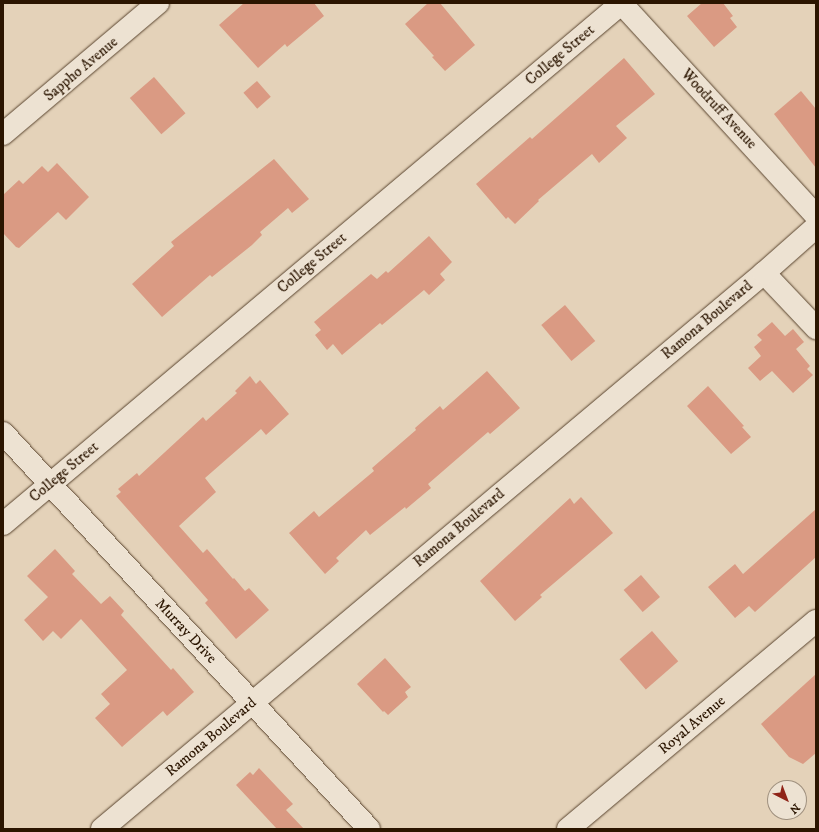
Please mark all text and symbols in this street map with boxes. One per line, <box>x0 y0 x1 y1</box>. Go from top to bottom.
street label: College Street <box>522 21 598 89</box>
street label: Sappho Avenue <box>40 33 122 105</box>
street label: Woodruff Avenue <box>677 65 761 153</box>
street label: College Street <box>274 229 350 297</box>
street label: Ramona Boulevard <box>658 277 756 363</box>
street label: College Street <box>26 438 102 506</box>
street label: Ramona Boulevard <box>410 485 508 571</box>
street label: Murray Drive <box>151 595 221 667</box>
street label: Royal Avenue <box>655 692 729 758</box>
street label: Ramona Boulevard <box>162 694 260 780</box>
north arrow <box>767 780 807 820</box>
text: N <box>786 800 802 816</box>

